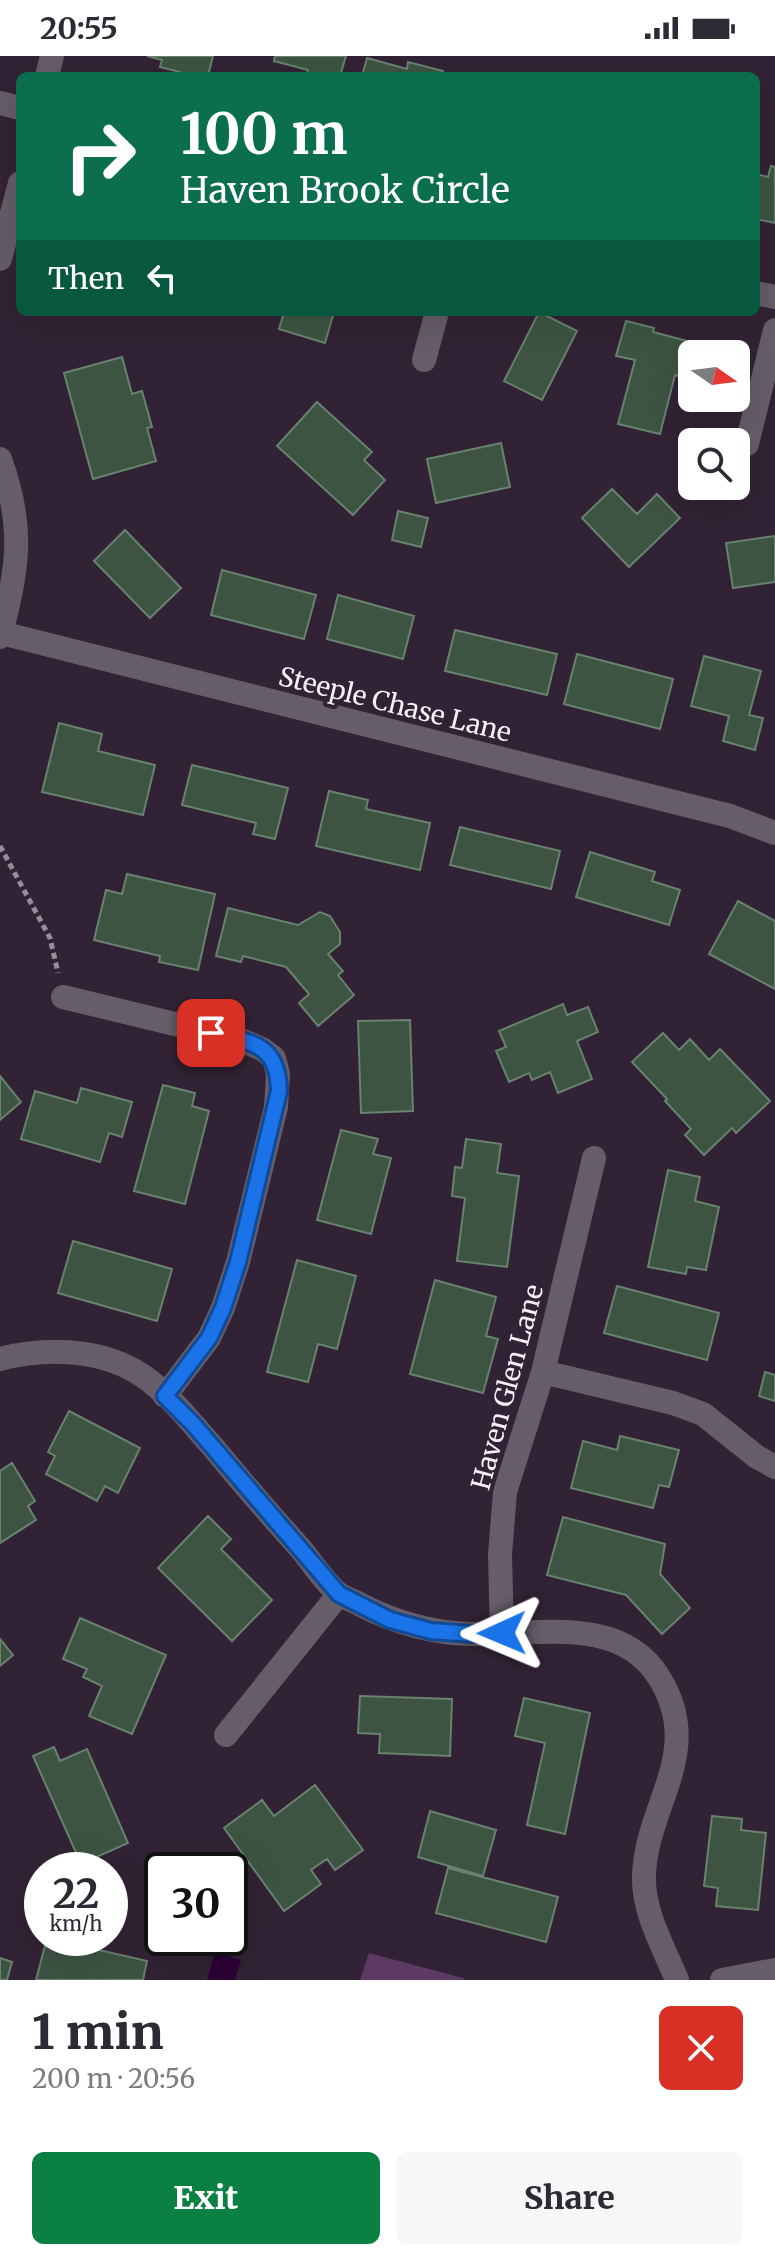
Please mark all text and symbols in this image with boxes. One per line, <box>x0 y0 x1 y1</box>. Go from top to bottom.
text: 20:55 <box>40 9 118 47</box>
text: 100 m <box>180 99 348 169</box>
icon: right <box>48 104 152 208</box>
text: Haven Brook Circle <box>180 168 510 213</box>
icon: left <box>140 256 184 300</box>
text: Then <box>48 259 124 297</box>
north arrow <box>678 340 750 412</box>
map controls <box>678 340 750 500</box>
button: search <box>678 428 750 500</box>
street label: Steeple Chase Lane <box>275 659 515 749</box>
pin <box>177 999 245 1067</box>
icon: arrive <box>189 1011 233 1055</box>
street label: Haven Glen Lane <box>464 1281 550 1493</box>
position arrow <box>460 1591 544 1675</box>
speed limit sign: 30 <box>144 1852 248 1956</box>
text: 22 <box>53 1869 99 1919</box>
text: km/h <box>50 1911 102 1936</box>
text: 1 min <box>32 2002 164 2062</box>
button: close <box>659 2006 743 2090</box>
text: 200 m · 20:56 <box>32 2062 195 2095</box>
button: Exit <box>32 2152 380 2244</box>
button: Share <box>396 2152 743 2244</box>

